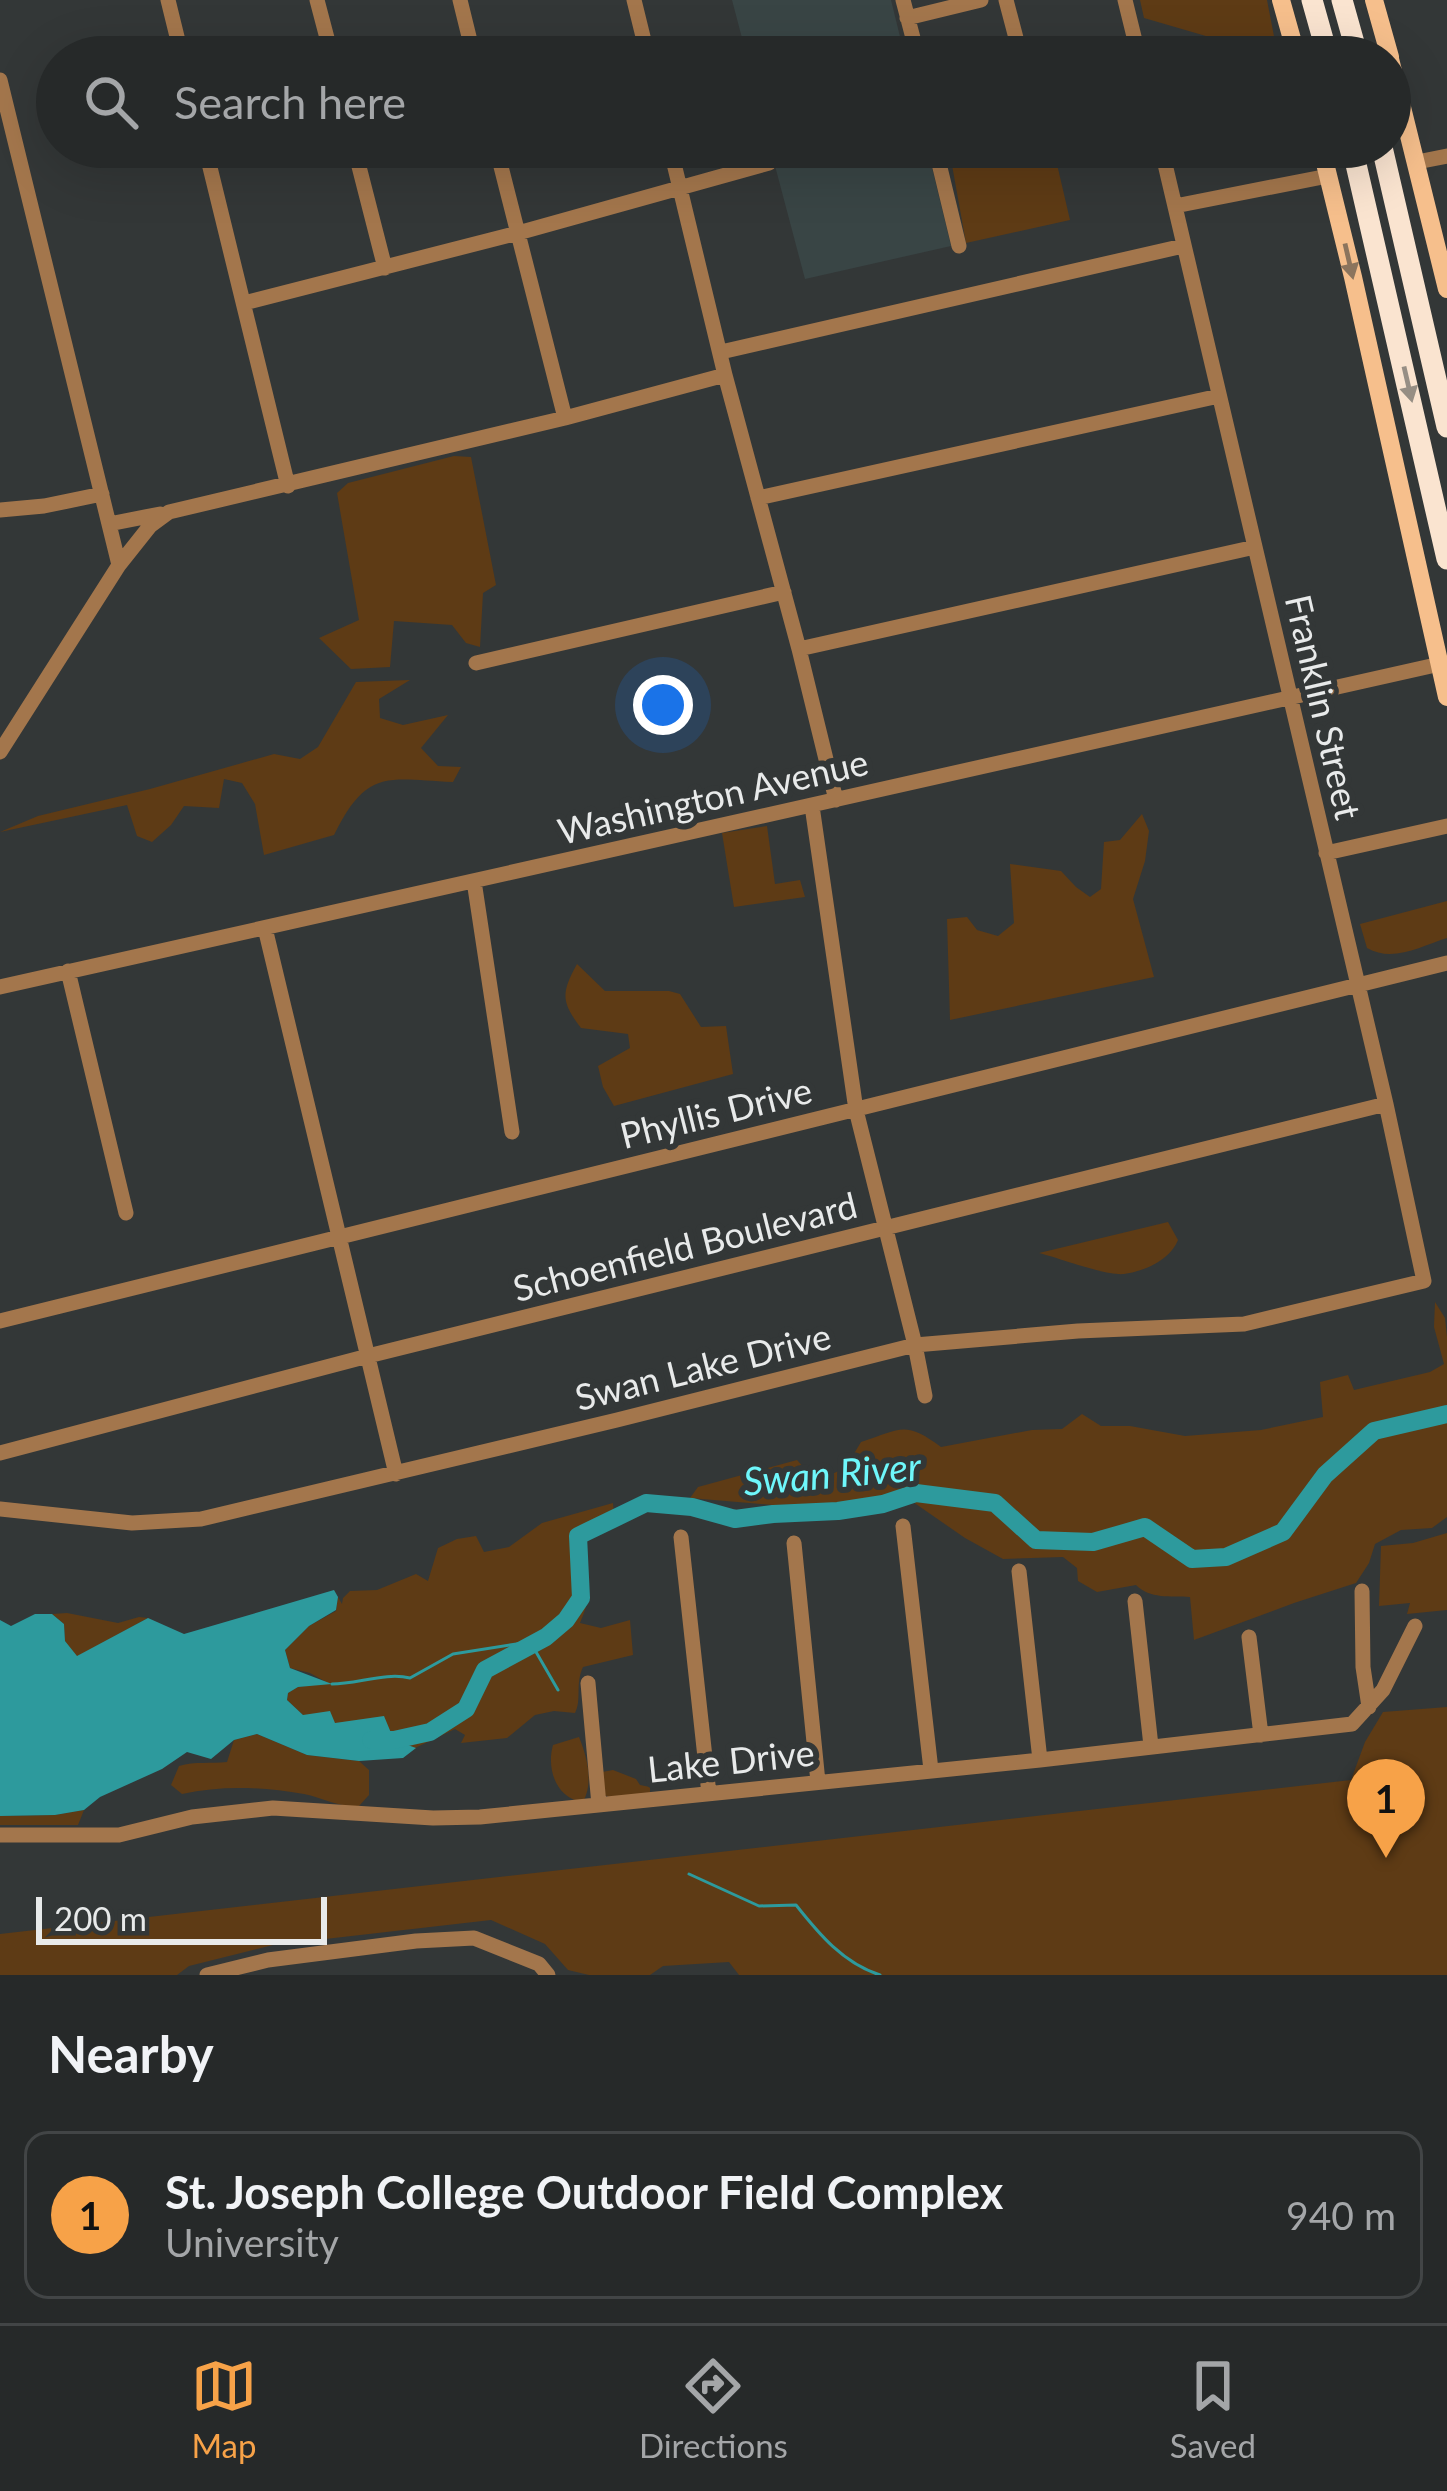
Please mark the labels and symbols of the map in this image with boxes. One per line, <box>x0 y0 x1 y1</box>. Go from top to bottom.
one-way arrow <box>1340 242 1359 279</box>
one-way arrow <box>1399 365 1418 403</box>
street label: Franklin Street <box>1277 590 1371 823</box>
your location <box>633 675 693 735</box>
street label: Washington Avenue <box>554 739 872 853</box>
street label: Phyllis Drive <box>615 1067 816 1157</box>
street label: Schoenfield Boulevard <box>508 1182 861 1310</box>
street label: Swan Lake Drive <box>570 1313 835 1419</box>
water label: Swan River <box>741 1442 923 1504</box>
street label: Lake Drive <box>645 1729 817 1791</box>
pin: 1 <box>1347 1759 1425 1858</box>
scale bar <box>36 1891 327 1944</box>

